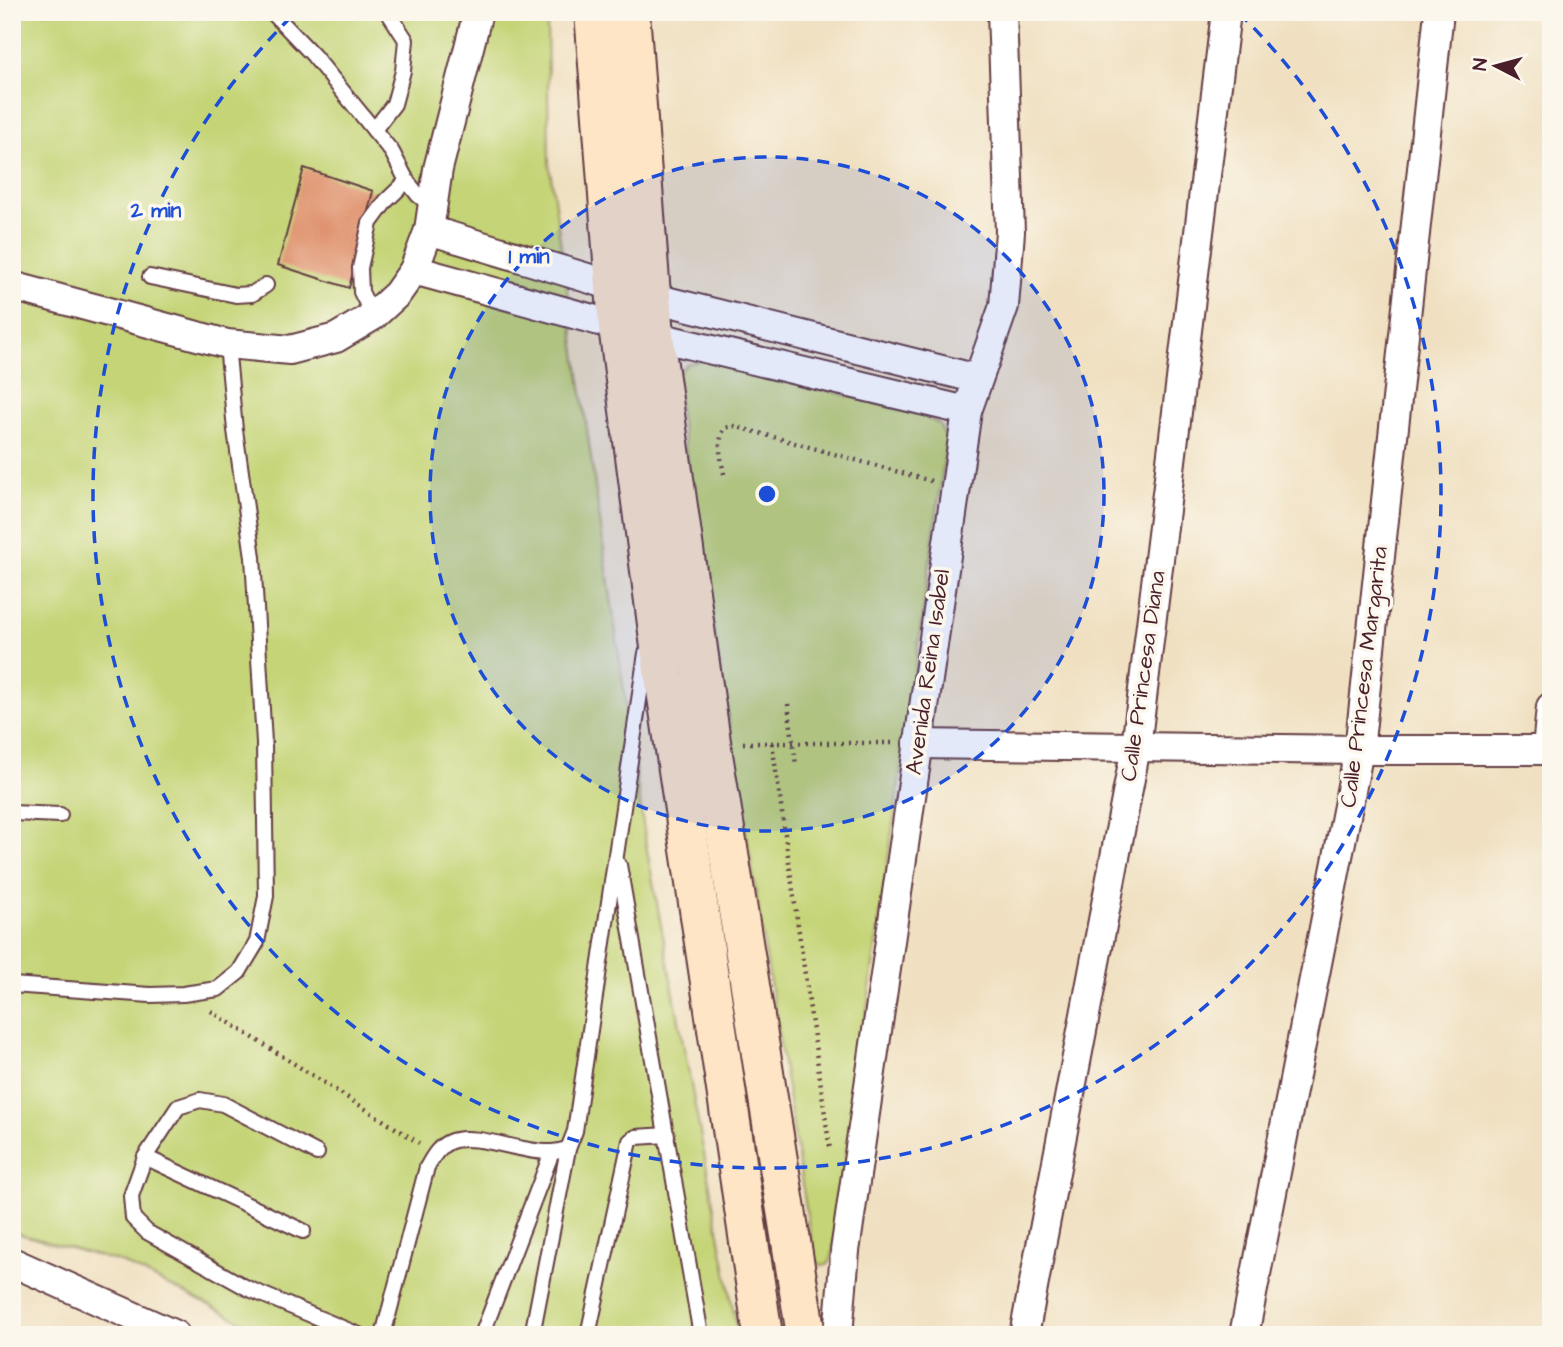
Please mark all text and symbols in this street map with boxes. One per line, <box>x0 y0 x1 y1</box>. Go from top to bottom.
north arrow <box>1462 32 1532 102</box>
text: N <box>1467 57 1495 72</box>
text: 2 min <box>130 196 182 225</box>
text: 1 min <box>508 242 550 271</box>
centre of rings <box>755 482 779 506</box>
street label: Calle Princesa Margarita <box>1332 544 1397 810</box>
street label: Avenida Reina Isabel <box>898 567 958 777</box>
street label: Calle Princesa Diana <box>1112 569 1174 783</box>

